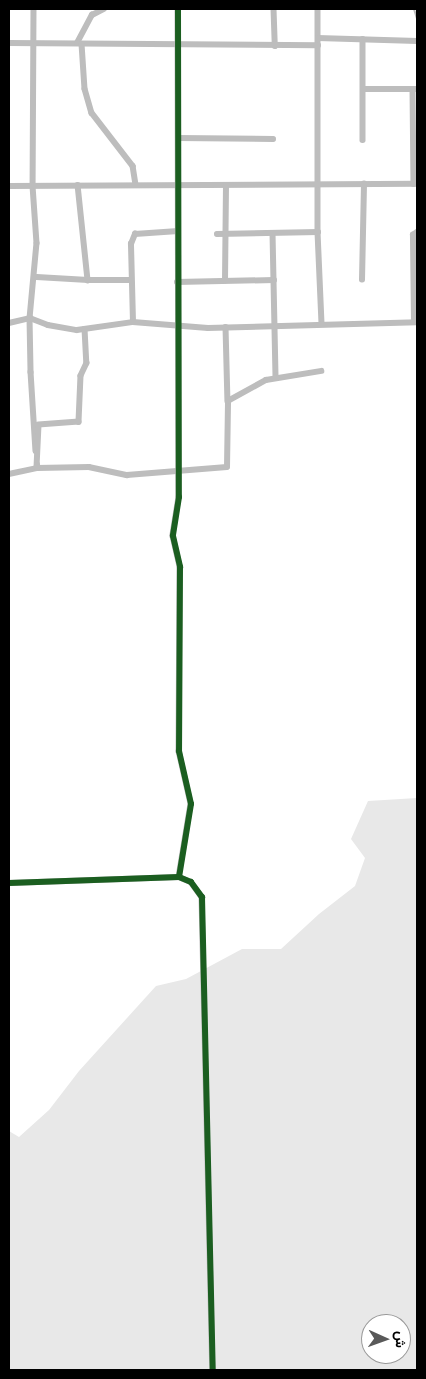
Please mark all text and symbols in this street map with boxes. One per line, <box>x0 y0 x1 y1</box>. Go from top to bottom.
north arrow <box>361 1314 411 1364</box>
text: ش <box>393 1331 407 1348</box>

